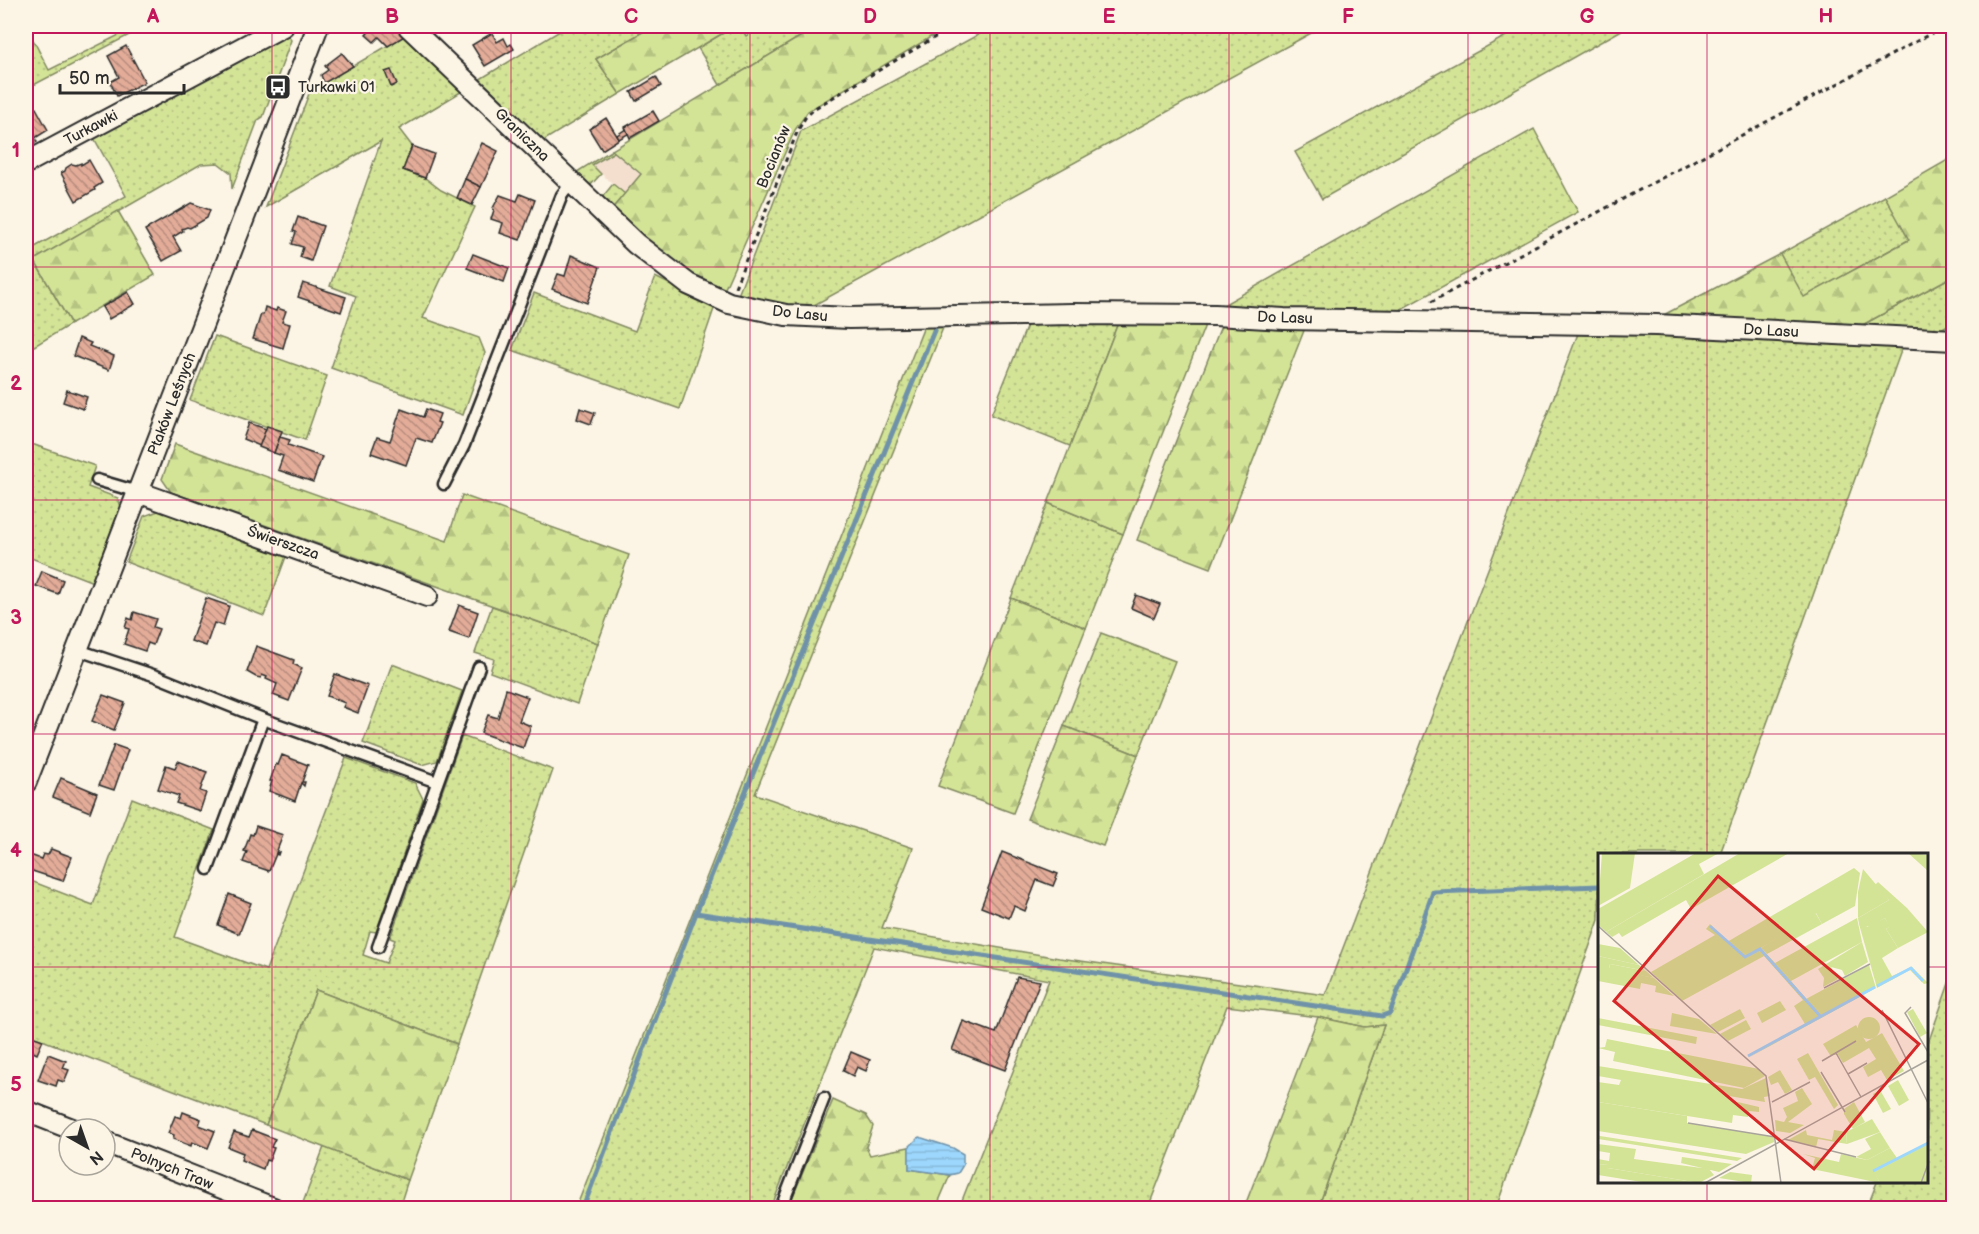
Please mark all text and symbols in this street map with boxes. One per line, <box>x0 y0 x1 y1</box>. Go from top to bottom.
text: A <box>146 5 160 29</box>
text: B <box>385 5 399 29</box>
text: C <box>624 5 638 29</box>
text: D <box>863 5 877 29</box>
text: E <box>1103 5 1116 29</box>
text: F <box>1342 5 1354 29</box>
text: G <box>1580 5 1595 29</box>
text: H <box>1819 5 1833 29</box>
scale bar <box>60 57 184 95</box>
text: 50 m <box>69 68 110 89</box>
bus stop icon: Turkawki 01 <box>263 72 293 102</box>
place label: Turkawki 01 <box>298 78 375 97</box>
street label: Graniczna <box>491 104 553 166</box>
street label: Turkawki <box>61 106 121 150</box>
street label: Bocianów <box>753 123 795 191</box>
text: 1 <box>12 139 20 163</box>
street label: Do Lasu <box>771 302 829 326</box>
street label: Do Lasu <box>1257 308 1313 328</box>
street label: Do Lasu <box>1743 320 1799 342</box>
street label: Ptaków Leśnych <box>144 350 200 458</box>
text: 2 <box>10 372 22 396</box>
street label: Świerszcza <box>245 522 321 564</box>
text: 3 <box>10 606 22 630</box>
text: 4 <box>10 839 22 863</box>
inset map <box>1598 853 1928 1183</box>
text: 5 <box>10 1073 22 1097</box>
north arrow <box>57 1117 117 1177</box>
street label: Polnych Traw <box>128 1144 216 1194</box>
text: N <box>85 1146 106 1168</box>

